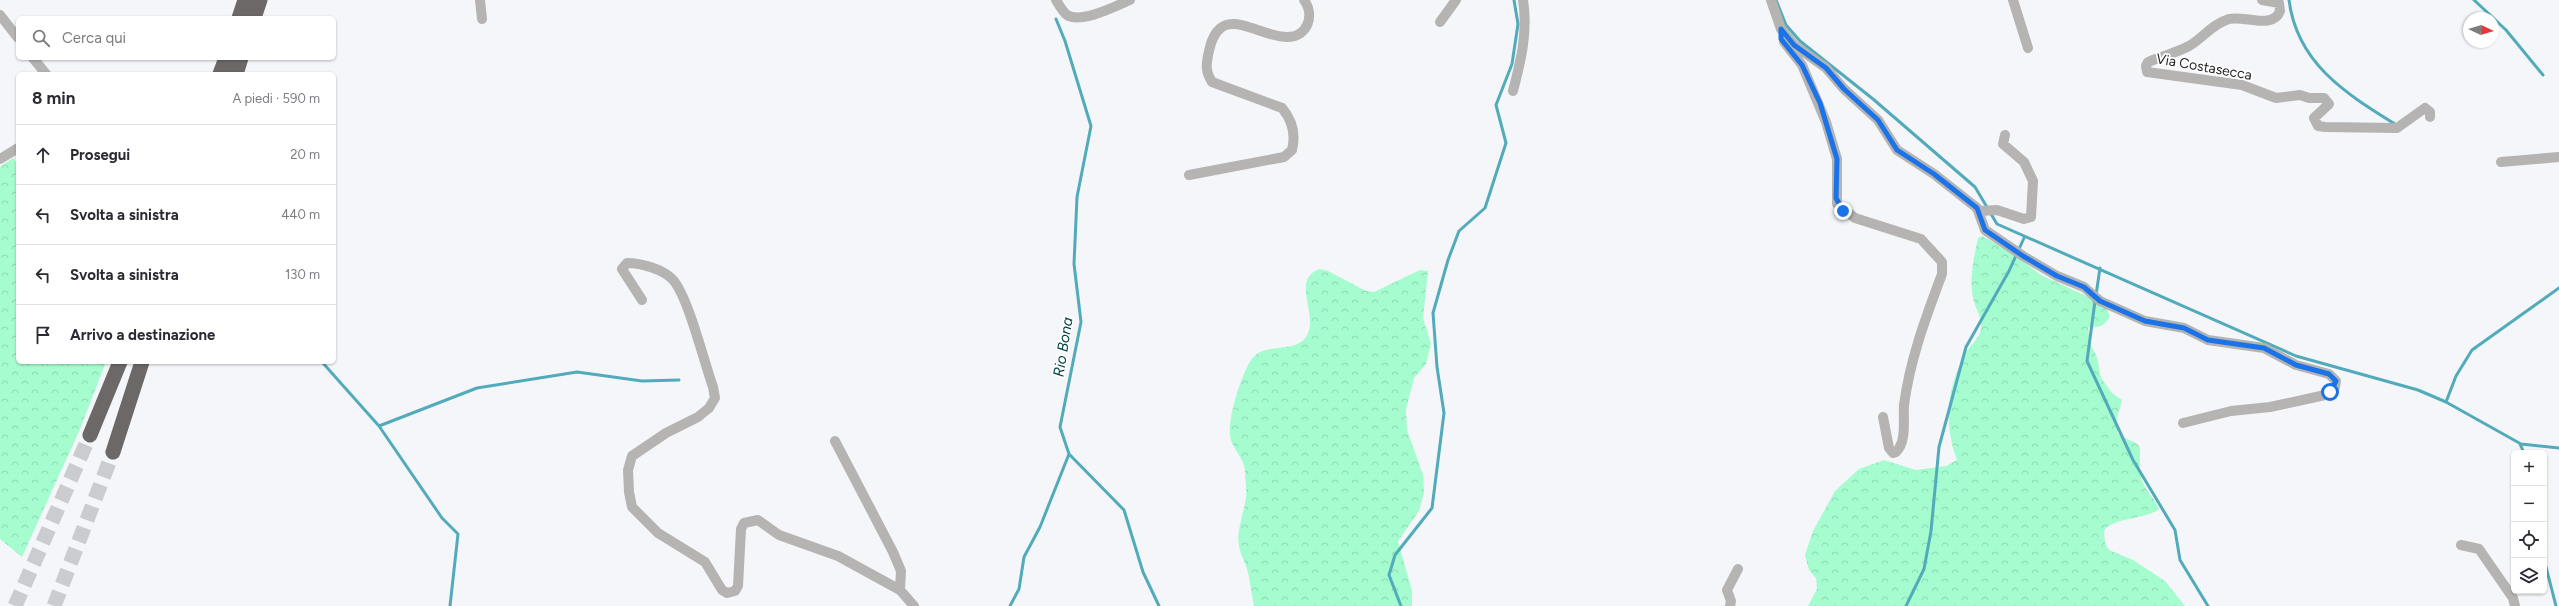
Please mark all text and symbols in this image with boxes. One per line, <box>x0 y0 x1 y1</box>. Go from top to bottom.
north arrow <box>2463 12 2499 48</box>
search box <box>16 16 336 60</box>
icon: search <box>30 27 52 49</box>
text: Cerca qui <box>62 29 126 47</box>
street label: Via Costasecca <box>2155 50 2253 84</box>
text: 8 min <box>32 88 75 108</box>
text: A piedi · 590 m <box>232 91 320 106</box>
icon: ahead <box>32 144 54 166</box>
text: Prosegui <box>70 146 130 164</box>
text: 20 m <box>290 147 320 162</box>
route end <box>1834 202 1852 220</box>
icon: left <box>32 204 54 226</box>
text: Svolta a sinistra <box>70 206 179 224</box>
text: 440 m <box>281 207 320 222</box>
icon: left <box>32 264 54 286</box>
text: Svolta a sinistra <box>70 266 179 284</box>
text: 130 m <box>285 267 320 282</box>
water label: Rio Bona <box>1049 316 1077 378</box>
icon: arrive <box>32 324 54 346</box>
text: Arrivo a destinazione <box>70 326 215 344</box>
route start <box>2321 383 2339 401</box>
map controls <box>2511 450 2547 594</box>
button: + <box>2511 450 2547 486</box>
button: − <box>2511 486 2547 522</box>
button: locate <box>2511 522 2547 558</box>
button: layers <box>2511 558 2547 594</box>

